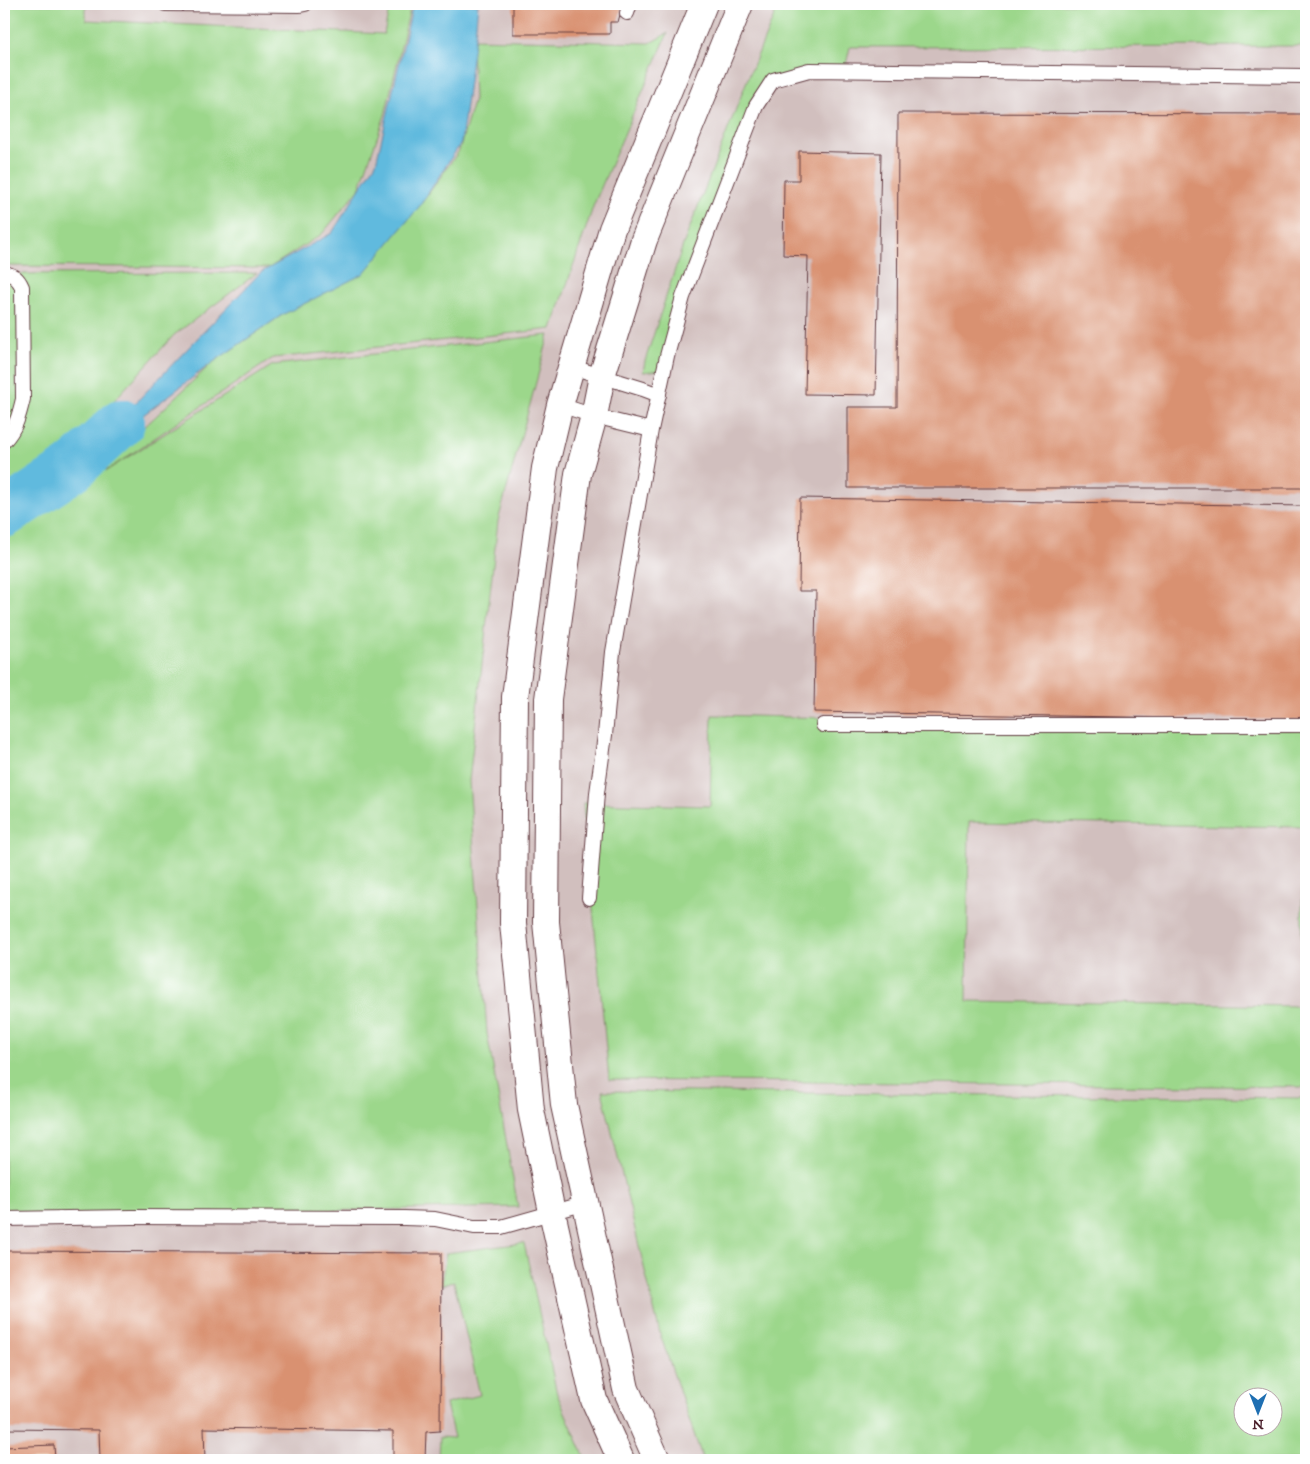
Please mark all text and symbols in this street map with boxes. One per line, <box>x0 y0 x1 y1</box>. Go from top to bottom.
north arrow <box>1232 1386 1282 1436</box>
text: N <box>1252 1415 1264 1433</box>

